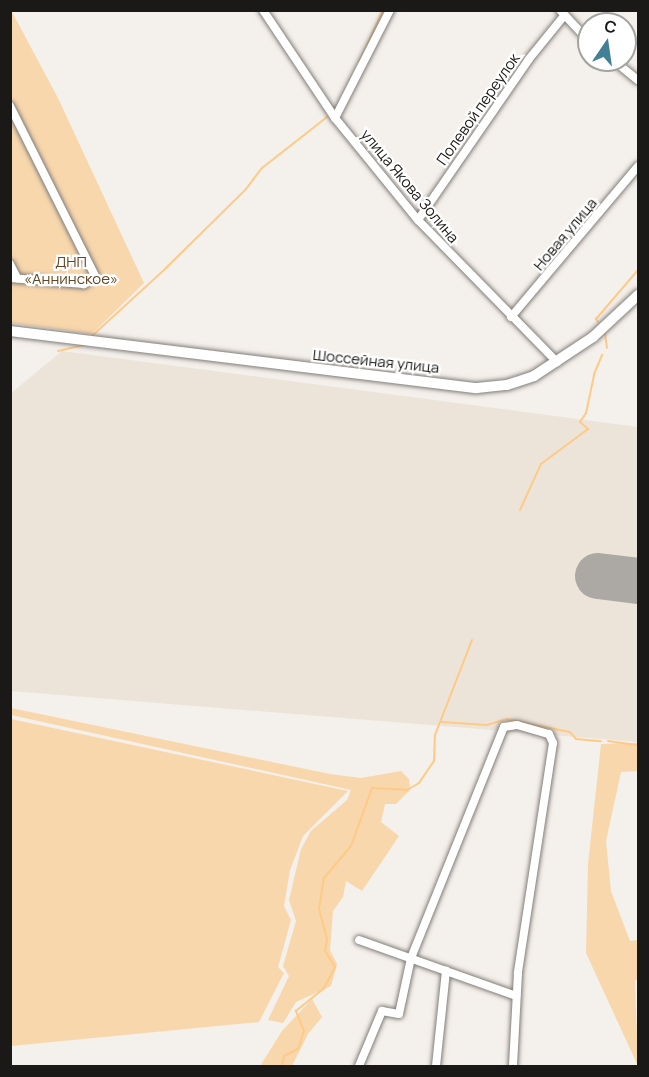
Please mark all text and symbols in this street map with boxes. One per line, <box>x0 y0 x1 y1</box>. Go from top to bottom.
north arrow <box>577 12 637 72</box>
text: С <box>602 14 619 38</box>
street label: Полевой переулок <box>433 50 523 168</box>
street label: улица Якова Золина <box>357 126 463 246</box>
street label: Новая улица <box>529 194 601 274</box>
park label: ДНП «Аннинское» <box>24 252 118 287</box>
street label: Шоссейная улица <box>312 345 440 377</box>

